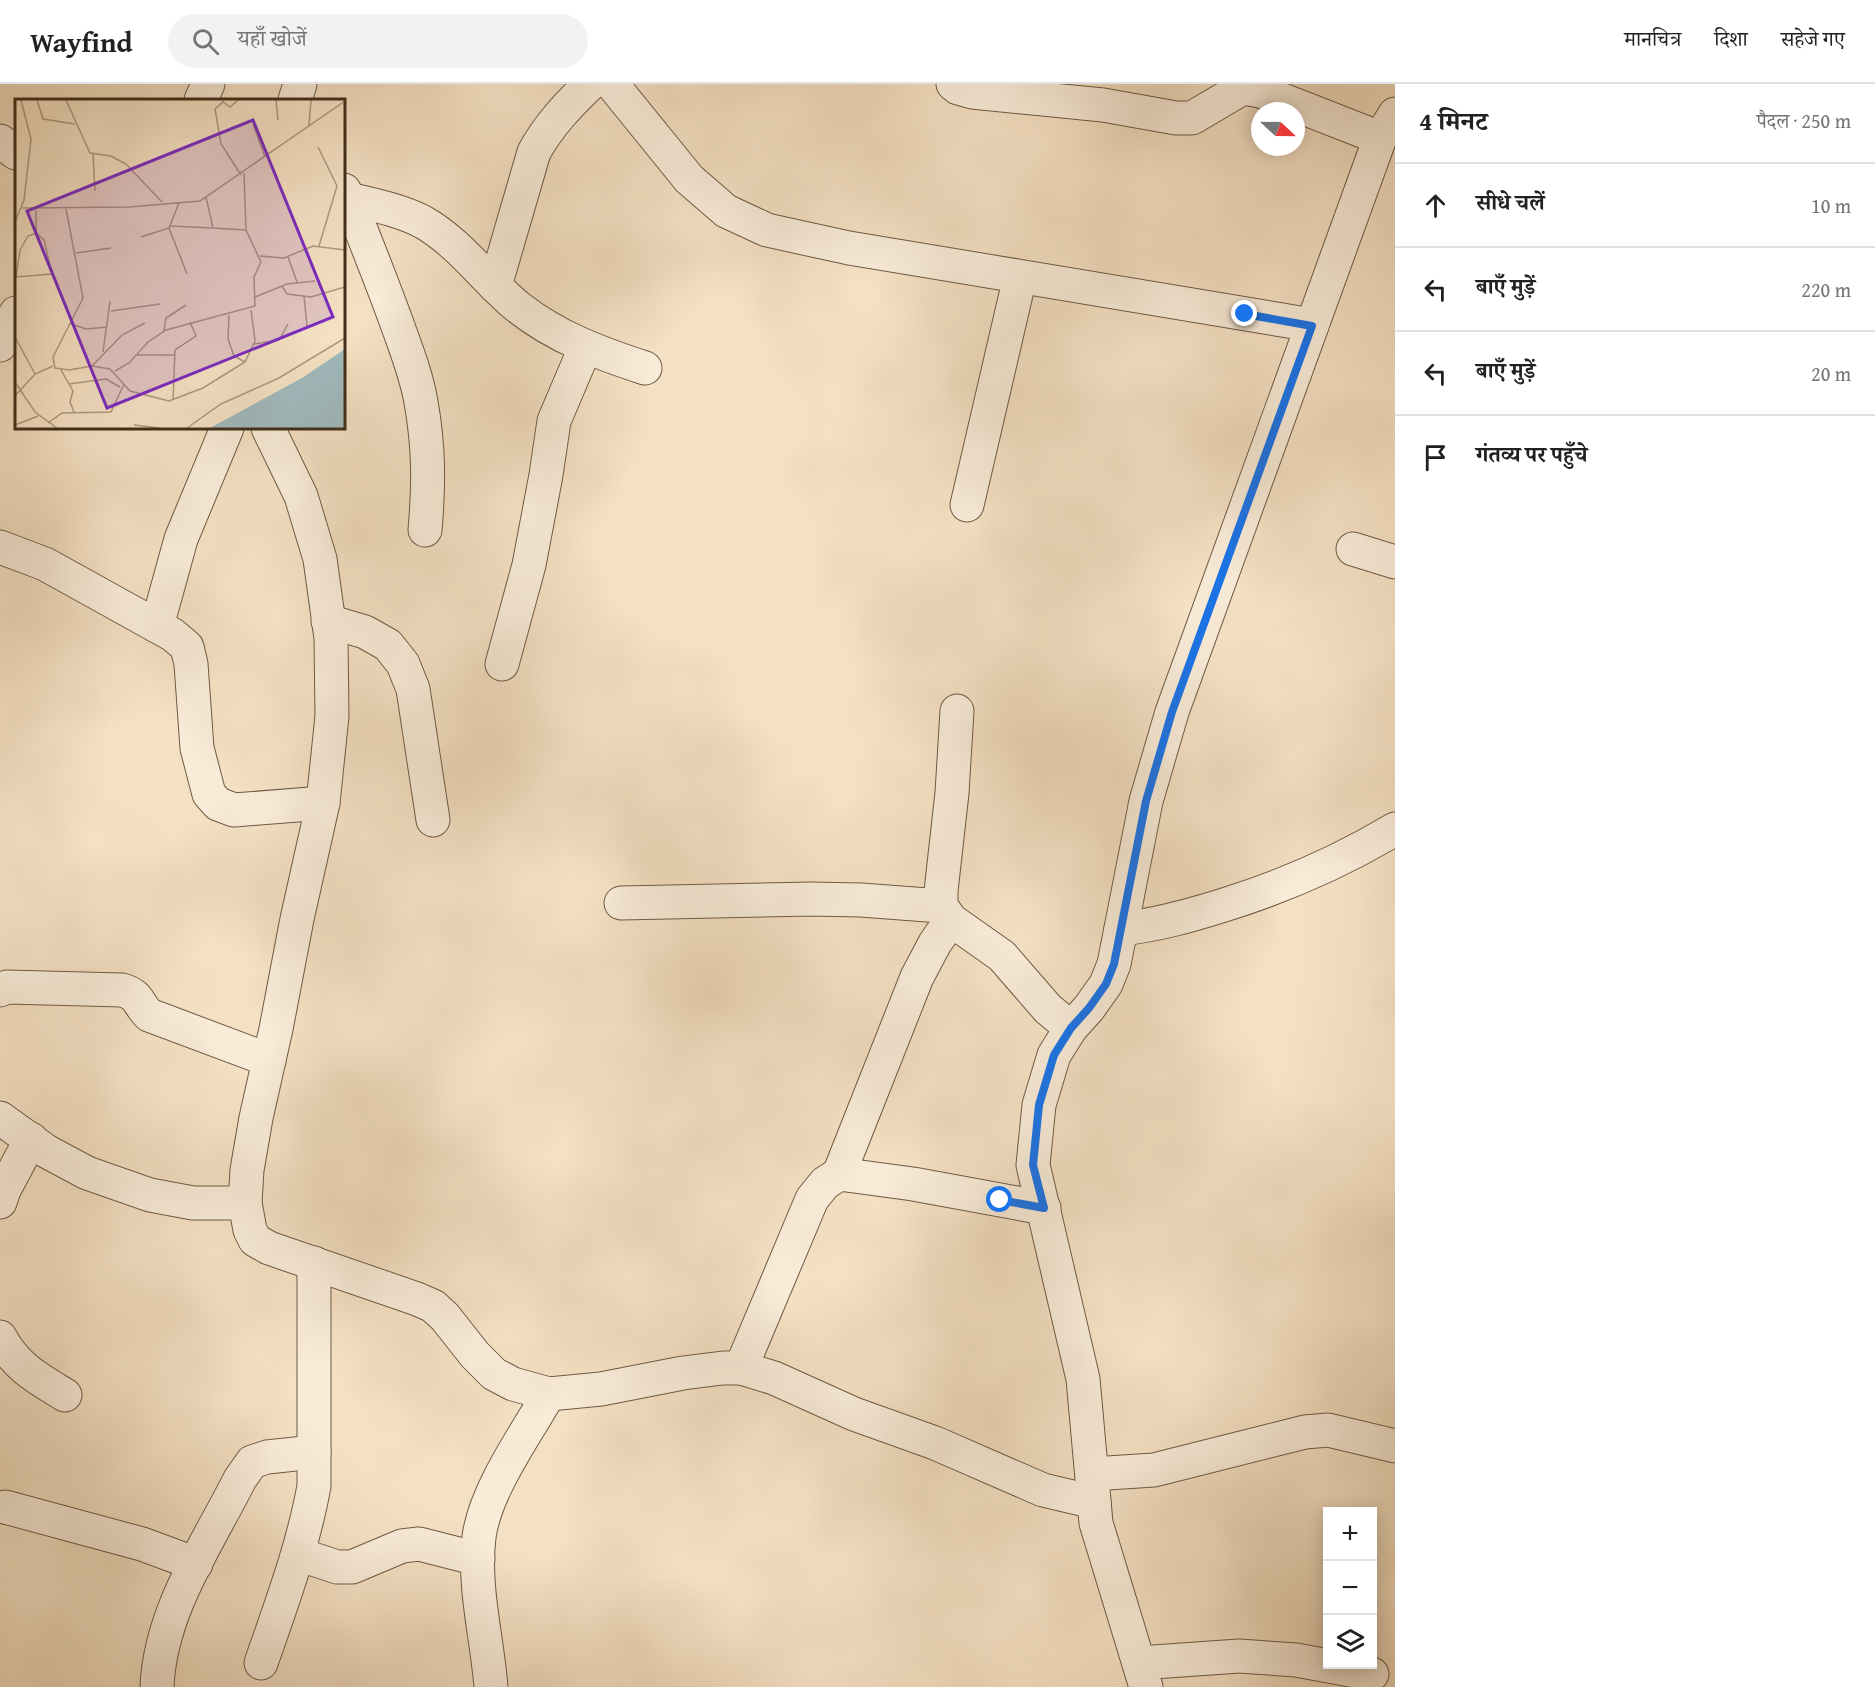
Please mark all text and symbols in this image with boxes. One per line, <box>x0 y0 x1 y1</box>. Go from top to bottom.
search box <box>168 14 588 68</box>
text: Wayfind <box>30 21 132 62</box>
text: यहाँ खोजें <box>237 22 307 54</box>
text: मानचित्र <box>1624 23 1681 54</box>
text: दिशा <box>1714 23 1748 54</box>
text: सहेजे गए <box>1781 23 1845 54</box>
icon: search <box>189 25 222 58</box>
inset map <box>15 99 345 429</box>
text: 4 मिनट <box>1419 101 1487 140</box>
north arrow <box>1251 102 1305 156</box>
text: पैदल · 250 m <box>1757 106 1851 135</box>
text: सीधे चलें <box>1476 186 1545 218</box>
icon: ahead <box>1419 189 1452 222</box>
text: 10 m <box>1811 191 1851 220</box>
text: बाएँ मुड़ें <box>1476 270 1535 302</box>
icon: left <box>1419 273 1452 306</box>
text: 220 m <box>1801 275 1851 304</box>
route end <box>1231 300 1257 326</box>
text: बाएँ मुड़ें <box>1476 354 1535 386</box>
icon: left <box>1419 357 1452 390</box>
text: 20 m <box>1811 359 1851 388</box>
text: गंतव्य पर पहुँचे <box>1476 438 1587 470</box>
icon: arrive <box>1419 441 1452 474</box>
route start <box>986 1186 1012 1212</box>
map controls <box>1323 1507 1377 1669</box>
button: + <box>1323 1507 1377 1561</box>
button: − <box>1323 1561 1377 1615</box>
button: layers <box>1323 1615 1377 1669</box>

